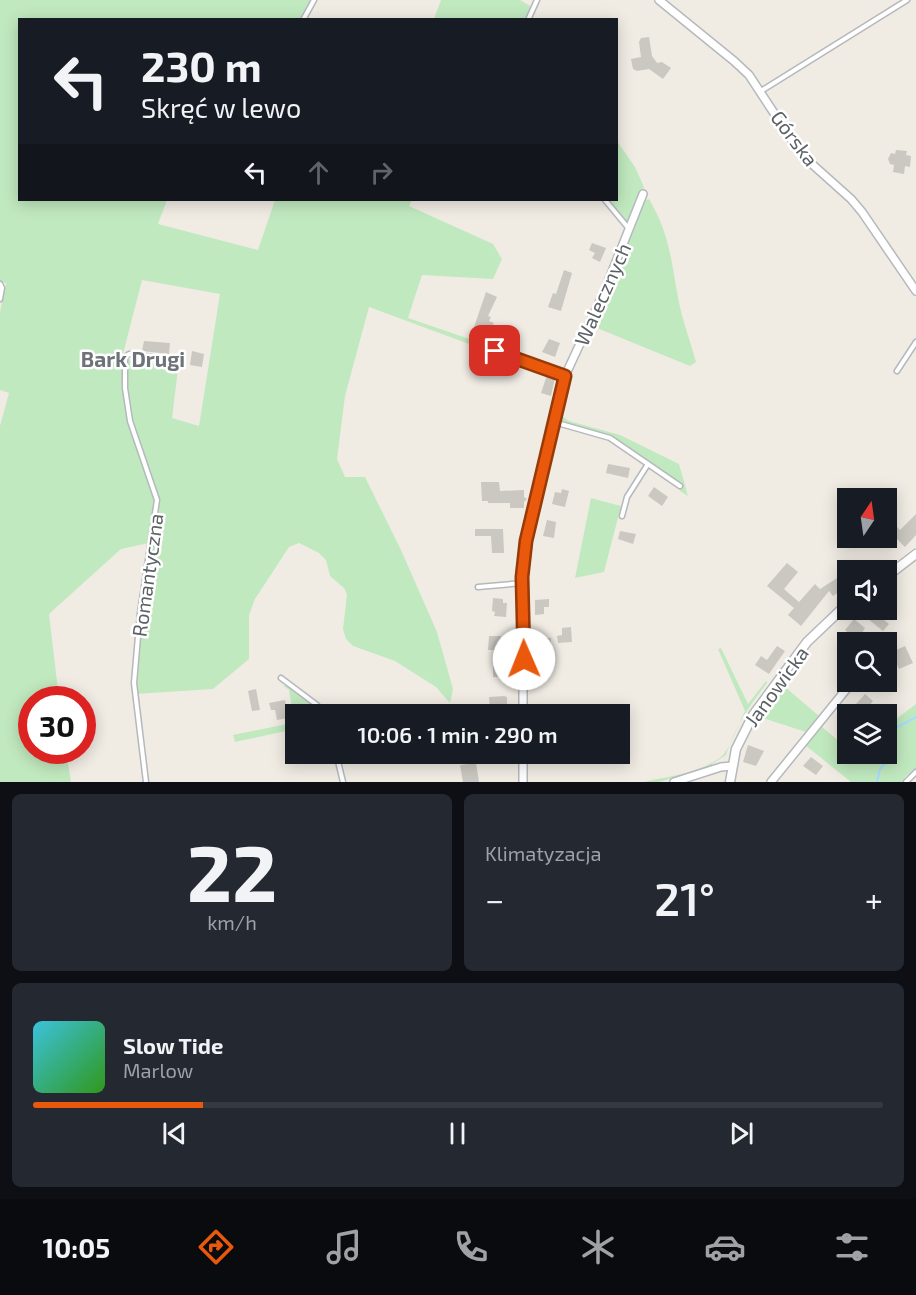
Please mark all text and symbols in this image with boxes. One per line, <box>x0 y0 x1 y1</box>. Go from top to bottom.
text: 230 m <box>141 40 262 90</box>
icon: left <box>42 42 120 120</box>
text: Skręć w lewo <box>141 91 301 123</box>
street label: Górska <box>766 106 824 170</box>
icon: left <box>239 156 272 189</box>
icon: ahead <box>302 156 335 189</box>
icon: right <box>365 156 398 189</box>
street label: Walecznych <box>569 239 635 349</box>
pin <box>469 325 520 376</box>
icon: arrive <box>478 334 511 367</box>
district label: Bark Drugi <box>81 346 185 371</box>
north arrow <box>837 488 897 548</box>
map controls <box>837 488 897 764</box>
street label: Romantyczna <box>126 512 168 638</box>
button: sound <box>837 560 897 620</box>
position arrow <box>492 627 556 691</box>
button: search <box>837 632 897 692</box>
street label: Janowicka <box>739 641 813 731</box>
speed limit sign: 30 <box>18 686 96 764</box>
button: layers <box>837 704 897 764</box>
text: 10:06 · 1 min · 290 m <box>357 721 558 747</box>
text: 22 <box>187 824 277 918</box>
text: Klimatyzacja <box>485 841 601 865</box>
text: 21° <box>654 871 715 925</box>
text: − <box>485 879 504 919</box>
text: + <box>865 879 883 919</box>
text: km/h <box>207 910 257 934</box>
text: Slow Tide <box>123 1032 223 1058</box>
text: Marlow <box>123 1058 193 1082</box>
icon: previous <box>158 1117 191 1150</box>
icon: pause <box>441 1117 474 1150</box>
icon: next <box>725 1117 758 1150</box>
icon: directions <box>195 1226 237 1268</box>
icon: music <box>323 1226 365 1268</box>
icon: phone <box>450 1226 492 1268</box>
icon: climate <box>577 1226 619 1268</box>
icon: car <box>704 1226 746 1268</box>
icon: filters <box>831 1226 873 1268</box>
text: 10:05 <box>43 1231 110 1263</box>

